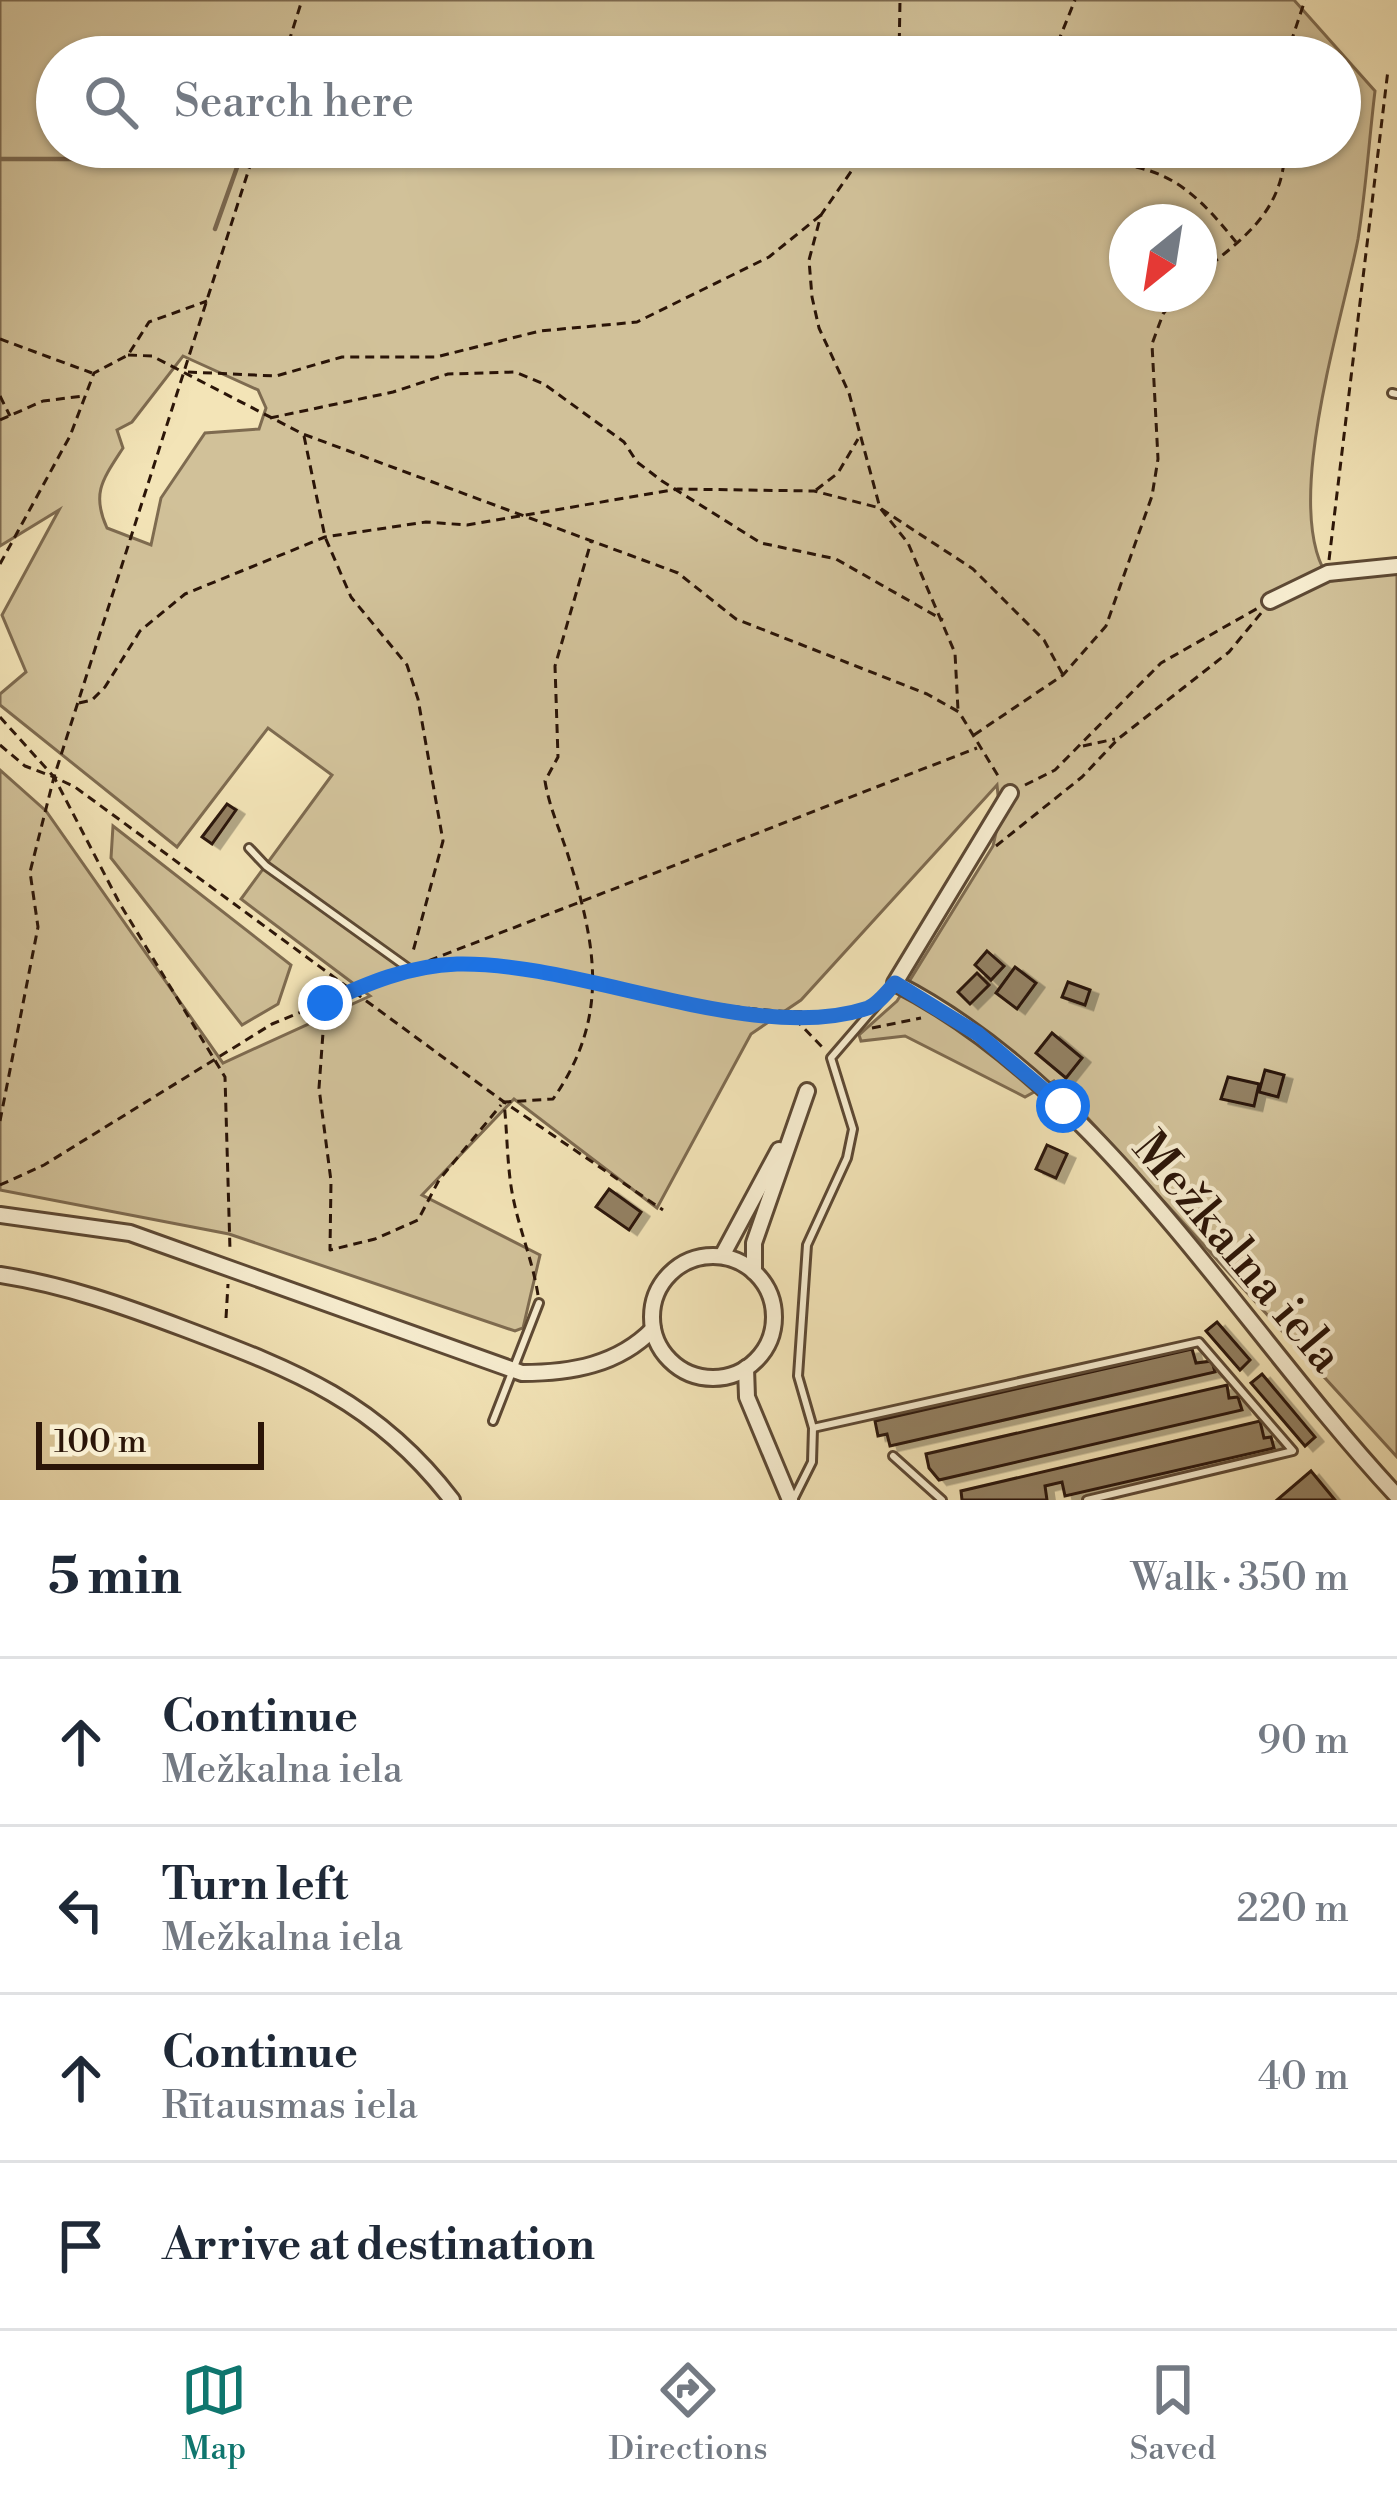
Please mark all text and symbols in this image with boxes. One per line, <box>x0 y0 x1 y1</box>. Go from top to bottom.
search box <box>36 36 1361 168</box>
icon: search <box>78 69 144 135</box>
text: Search here <box>174 74 414 131</box>
north arrow <box>1109 204 1217 312</box>
route end <box>298 976 352 1030</box>
route start <box>1036 1079 1090 1133</box>
street label: Mežkalna iela <box>1119 1120 1355 1386</box>
scale bar <box>36 1416 264 1469</box>
text: 100 m <box>54 1422 147 1463</box>
text: 5 min <box>48 1546 182 1610</box>
text: Walk · 350 m <box>1131 1554 1349 1603</box>
text: Continue <box>162 1689 358 1746</box>
icon: ahead <box>48 1709 114 1775</box>
text: 90 m <box>1257 1717 1349 1766</box>
text: Mežkalna iela <box>162 1746 403 1795</box>
text: Turn left <box>162 1857 348 1914</box>
icon: left <box>48 1877 114 1943</box>
text: 220 m <box>1236 1885 1349 1934</box>
text: Mežkalna iela <box>162 1914 403 1963</box>
text: Continue <box>162 2025 358 2082</box>
icon: ahead <box>48 2045 114 2111</box>
text: 40 m <box>1258 2053 1349 2102</box>
text: Rītausmas iela <box>162 2082 418 2131</box>
icon: arrive <box>48 2213 114 2279</box>
text: Arrive at destination <box>162 2217 595 2274</box>
tab: Map <box>181 2357 247 2470</box>
tab: Directions <box>609 2357 768 2470</box>
tab: Saved <box>1129 2357 1216 2470</box>

